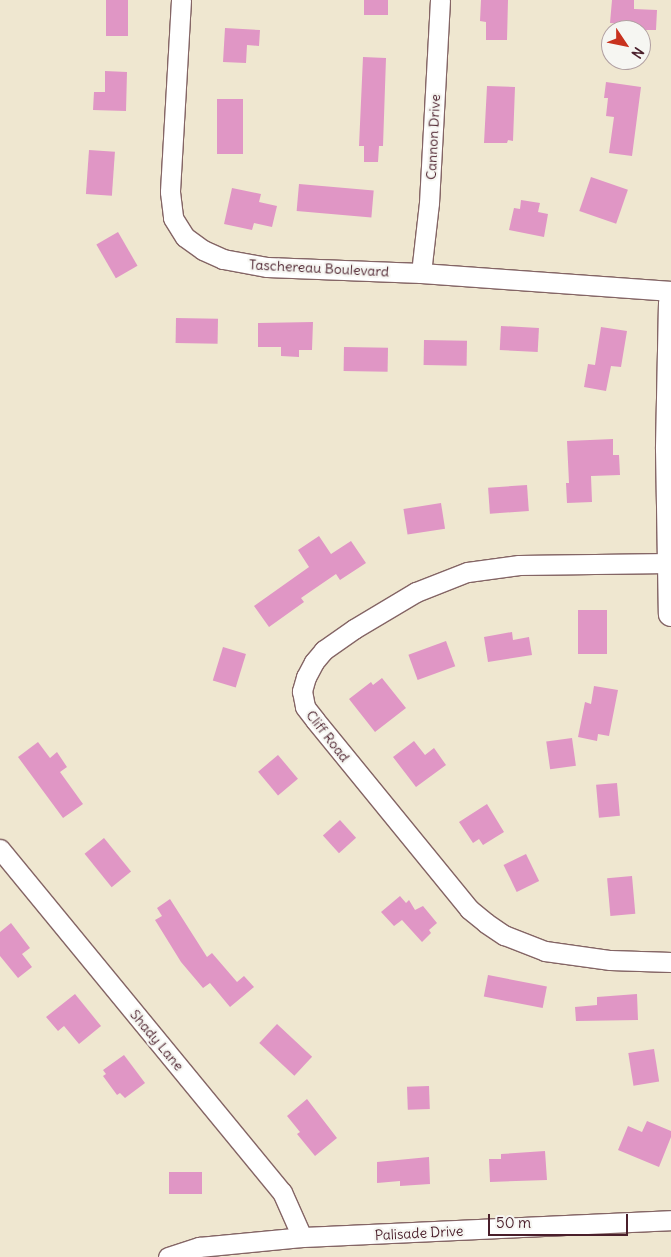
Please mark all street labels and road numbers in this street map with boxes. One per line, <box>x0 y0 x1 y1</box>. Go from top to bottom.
street label: Cannon Drive <box>422 94 444 180</box>
street label: Taschereau Boulevard <box>249 256 389 280</box>
street label: Cliff Road <box>303 707 353 765</box>
street label: Shady Lane <box>127 1006 187 1074</box>
street label: Palisade Drive <box>374 1222 464 1244</box>

